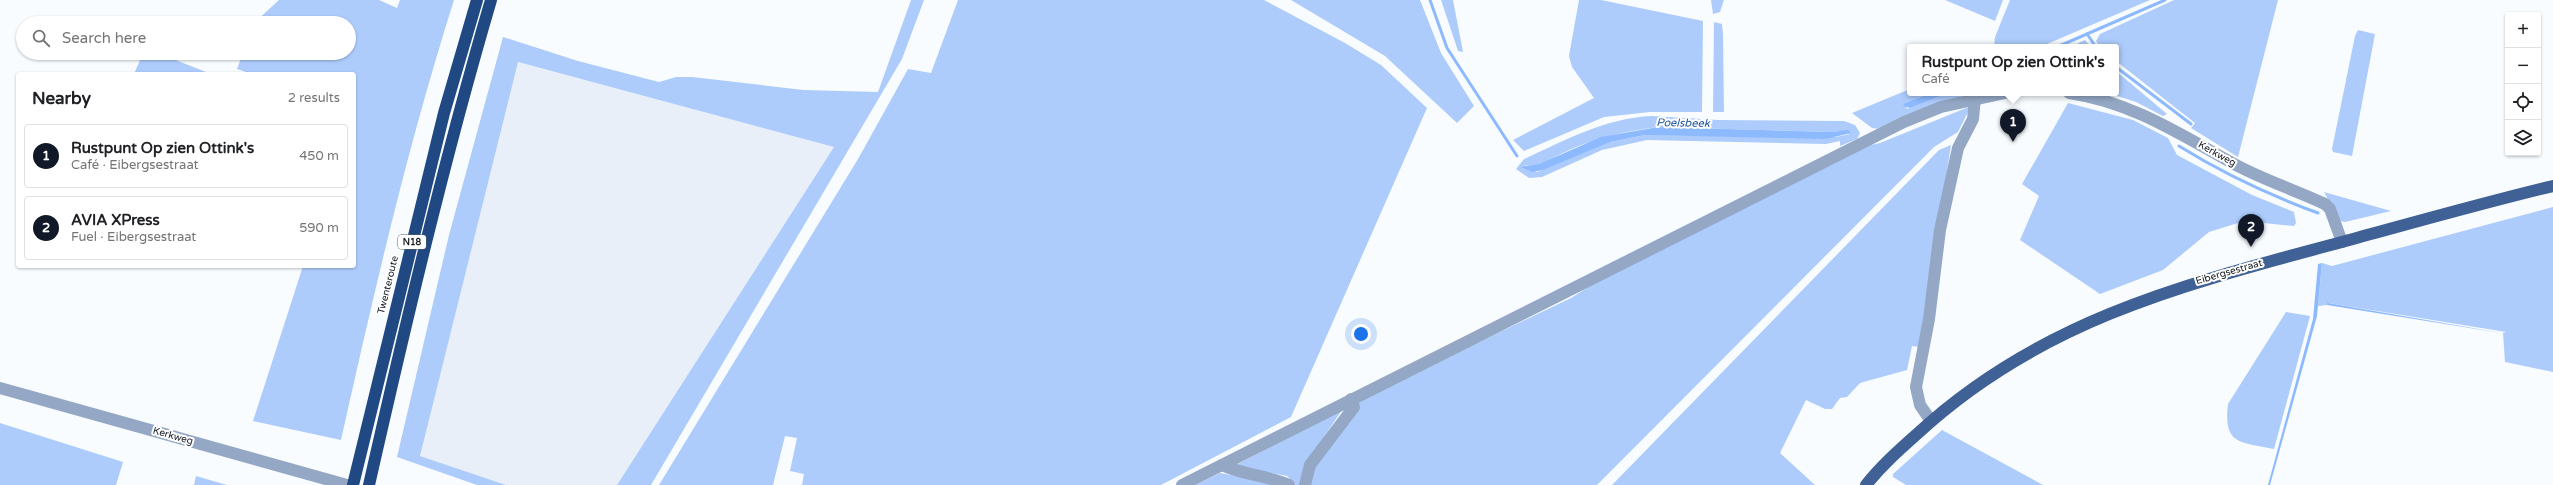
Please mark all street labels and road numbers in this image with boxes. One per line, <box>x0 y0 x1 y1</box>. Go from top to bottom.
street label: Kerkweg <box>2196 139 2238 169</box>
road number: N18 <box>398 235 426 249</box>
street label: Twenteroute <box>375 254 401 315</box>
street label: Eibergsestraat <box>2194 257 2264 287</box>
street label: Kerkweg <box>151 425 195 447</box>

